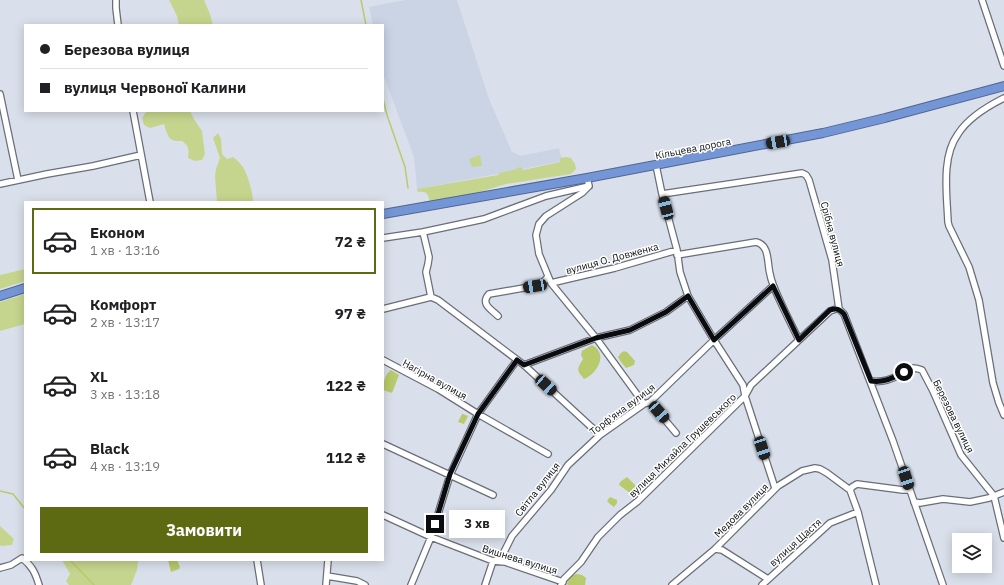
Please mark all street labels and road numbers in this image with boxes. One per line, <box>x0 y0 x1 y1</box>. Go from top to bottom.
street label: Кільцева дорога <box>654 135 733 162</box>
street label: Срібна вулиця <box>818 200 847 268</box>
street label: вулиця О. Довженка <box>564 240 661 277</box>
street label: Нагірна вулиця <box>400 356 469 403</box>
street label: Березова вулиця <box>930 377 977 455</box>
street label: Торф'яна вулиця <box>587 381 658 438</box>
street label: вулиця Михайла Грушевського <box>626 390 739 500</box>
street label: Світла вулиця <box>512 460 563 519</box>
street label: Медова вулиця <box>711 480 771 540</box>
street label: вулиця Щастя <box>767 516 824 569</box>
street label: Вишнева вулиця <box>481 542 559 577</box>

